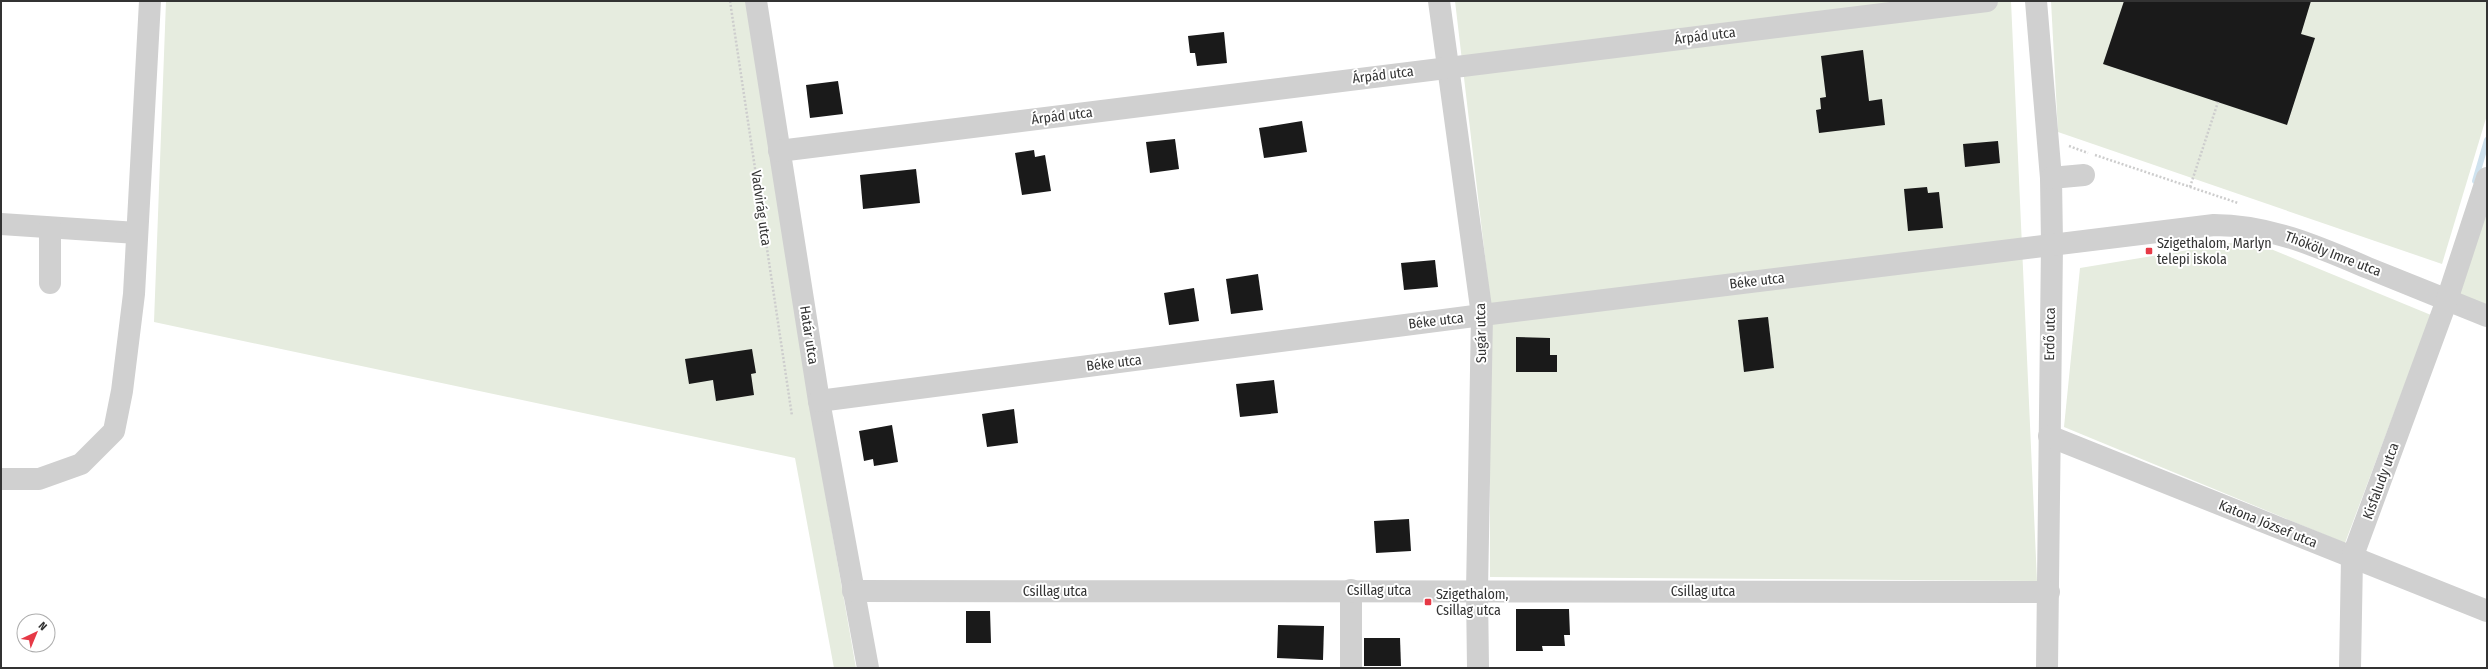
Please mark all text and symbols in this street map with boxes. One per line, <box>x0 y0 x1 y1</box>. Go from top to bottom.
street label: Árpád utca <box>1673 23 1737 48</box>
street label: Árpád utca <box>1351 62 1415 87</box>
street label: Árpád utca <box>1030 103 1094 128</box>
street label: Vadvirág utca <box>747 169 775 247</box>
street label: Thököly Imre utca <box>2283 228 2384 280</box>
place label: Szigethalom, Marlyn telepi iskola <box>2157 235 2272 268</box>
marker: Szigethalom, Marlyn telepi iskola <box>2144 246 2154 256</box>
street label: Béke utca <box>1728 269 1786 293</box>
street label: Sugár utca <box>1472 303 1490 363</box>
street label: Határ utca <box>796 304 822 366</box>
street label: Erdő utca <box>2041 307 2059 361</box>
street label: Béke utca <box>1407 309 1465 333</box>
street label: Béke utca <box>1085 351 1143 375</box>
street label: Kisfaludy utca <box>2359 440 2403 522</box>
street label: Katona József utca <box>2216 496 2320 552</box>
street label: Csillag utca <box>1347 582 1412 599</box>
street label: Csillag utca <box>1023 583 1088 600</box>
street label: Csillag utca <box>1671 583 1736 600</box>
place label: Szigethalom, Csillag utca <box>1436 586 1509 619</box>
marker: Szigethalom, Csillag utca <box>1423 597 1433 607</box>
north arrow <box>16 613 56 653</box>
text: N <box>36 619 49 633</box>

